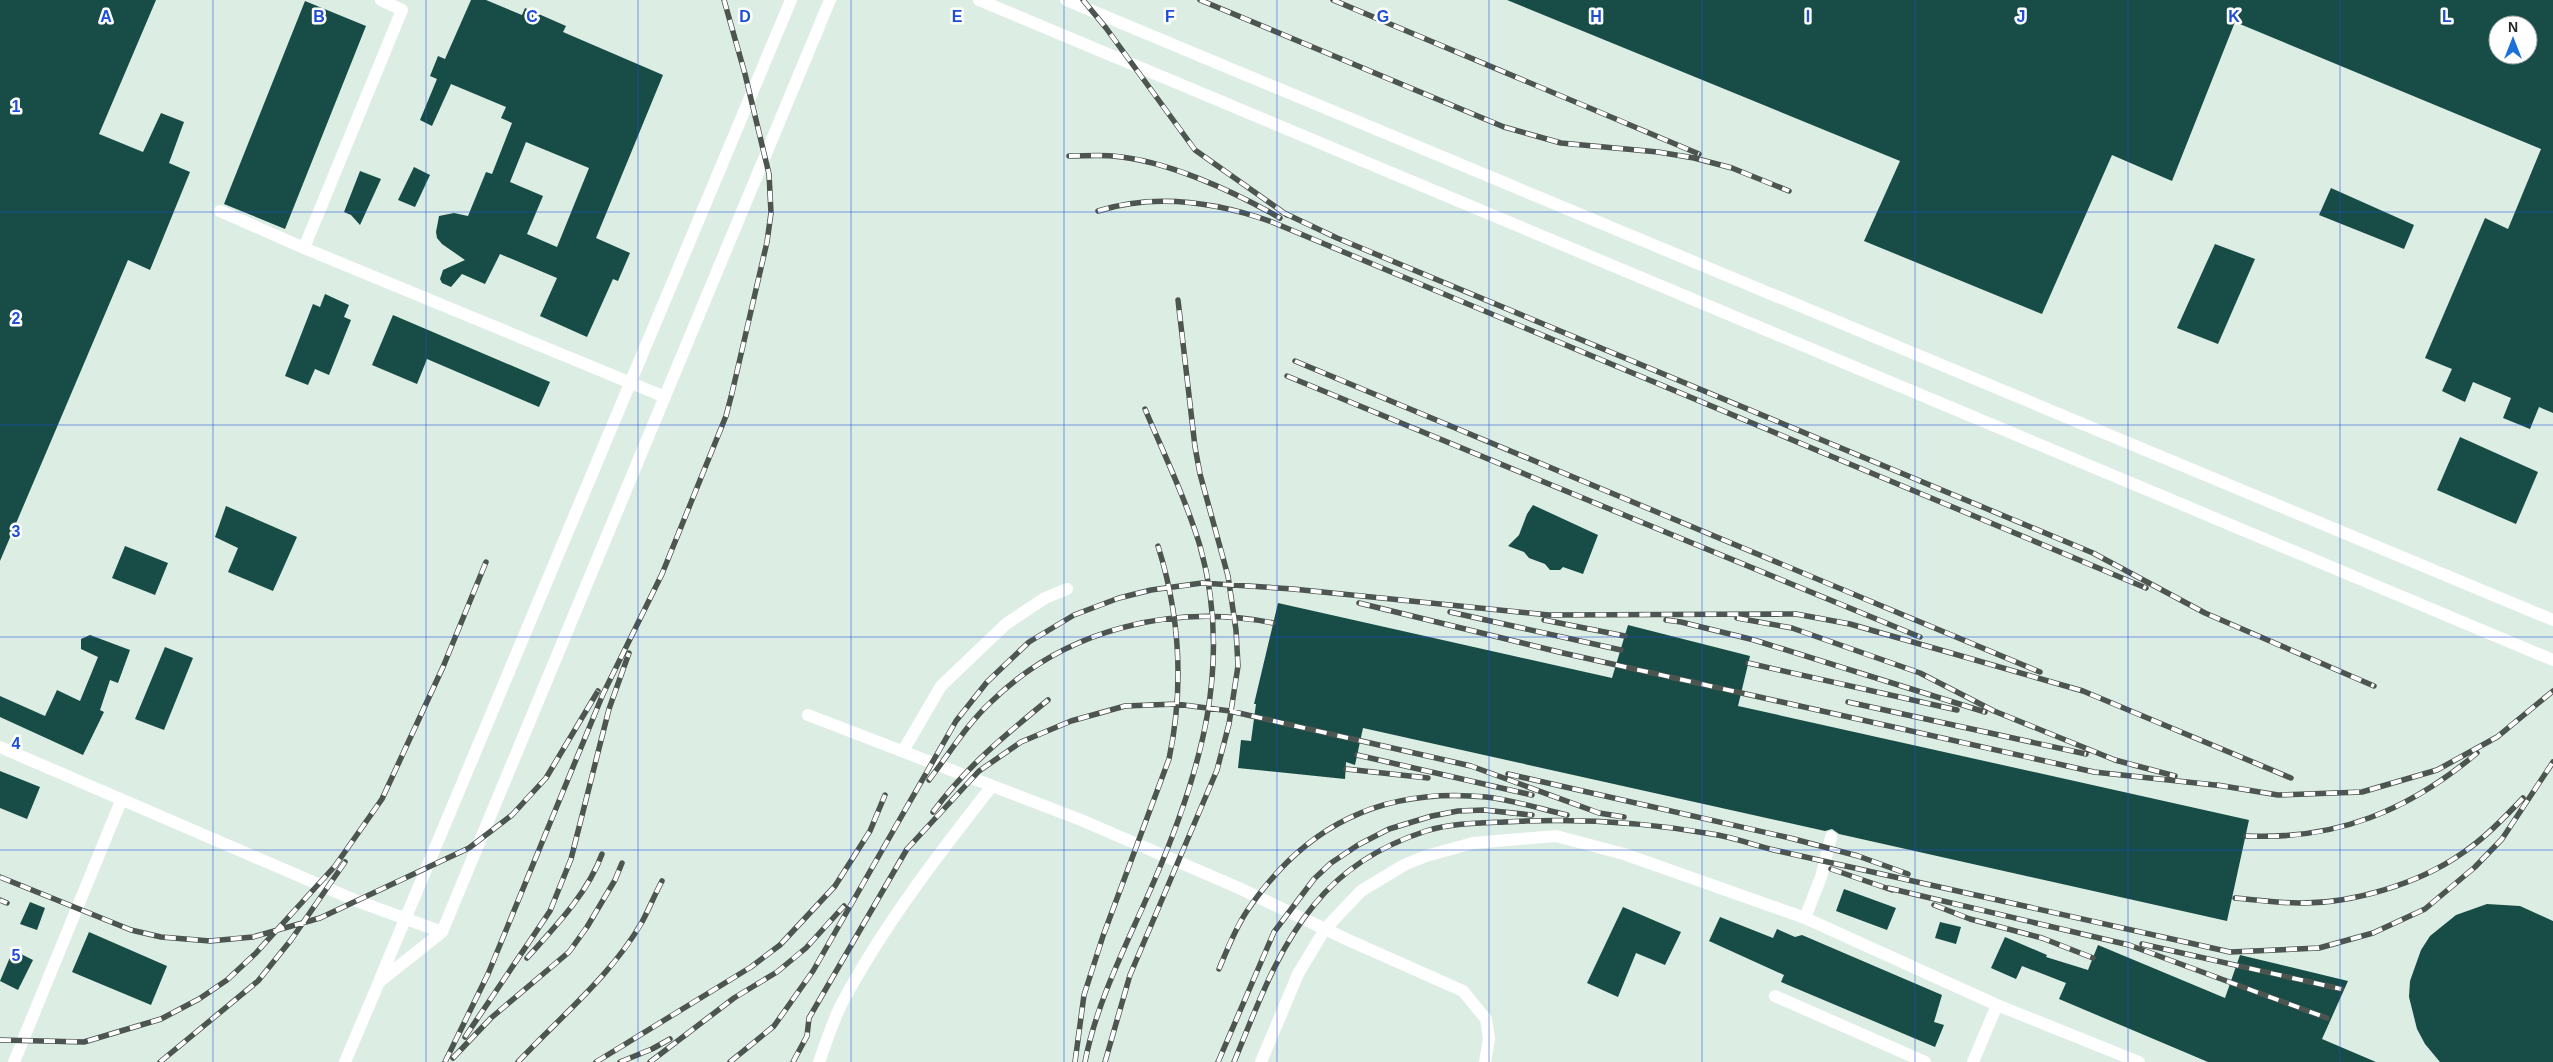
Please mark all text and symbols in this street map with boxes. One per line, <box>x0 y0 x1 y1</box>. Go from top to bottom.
text: A <box>100 8 112 25</box>
text: B <box>313 8 325 25</box>
text: C <box>526 8 538 25</box>
text: D <box>739 8 751 25</box>
text: E <box>952 8 963 25</box>
text: F <box>1165 8 1175 25</box>
text: G <box>1377 8 1389 25</box>
text: H <box>1590 8 1602 25</box>
text: I <box>1806 8 1810 25</box>
text: J <box>2017 8 2025 25</box>
text: K <box>2228 8 2240 25</box>
text: L <box>2442 8 2452 25</box>
north arrow <box>2488 15 2538 65</box>
text: N <box>2508 19 2518 35</box>
text: 1 <box>12 98 21 115</box>
text: 2 <box>12 310 21 327</box>
text: 3 <box>12 523 21 540</box>
text: 4 <box>12 735 21 752</box>
text: 5 <box>12 947 21 964</box>

